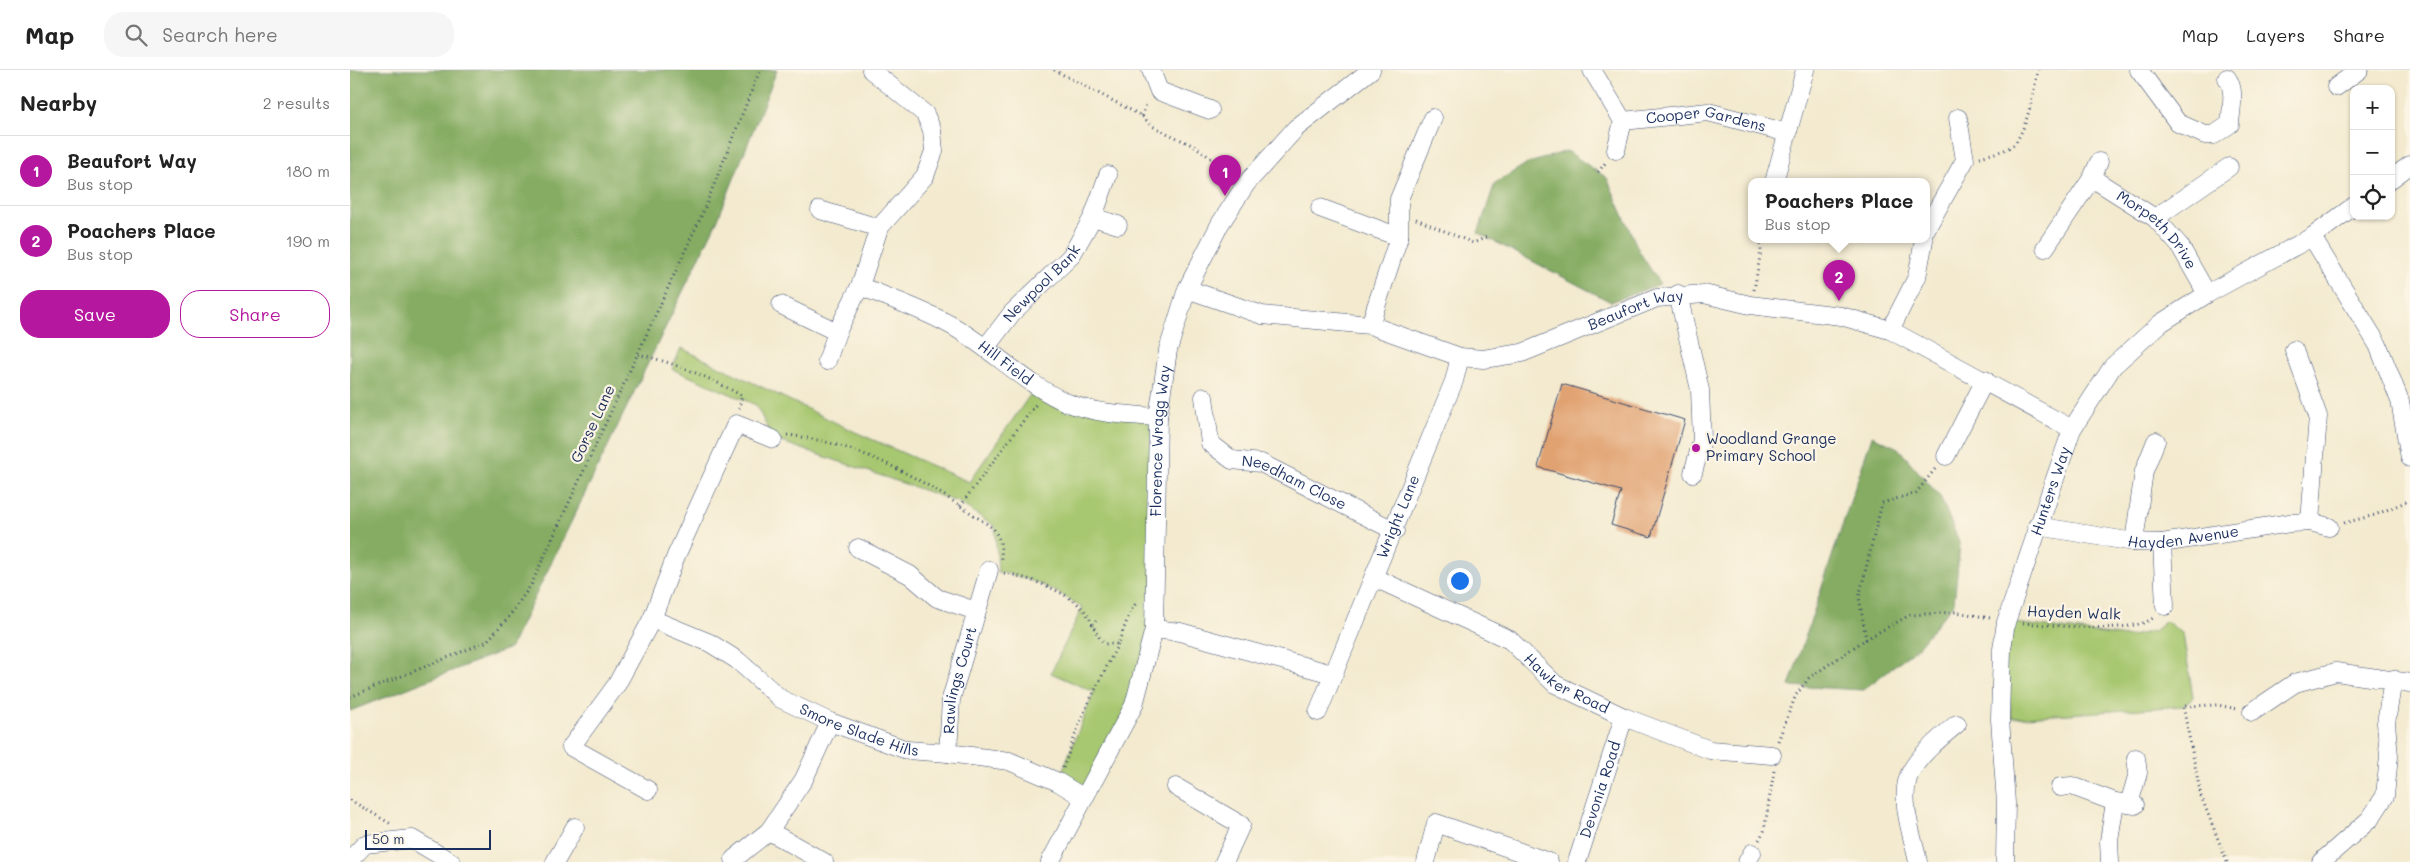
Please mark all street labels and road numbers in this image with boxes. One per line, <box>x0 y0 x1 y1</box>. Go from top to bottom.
street label: Cooper Gardens <box>1645 101 1768 136</box>
street label: Morpeth Drive <box>2113 185 2202 272</box>
street label: Newpool Bank <box>998 241 1084 326</box>
street label: Beaufort Way <box>1584 285 1684 334</box>
street label: Hill Field <box>974 335 1037 389</box>
street label: Florence Wragg Way <box>1145 364 1175 517</box>
street label: Gorse Lane <box>565 381 619 466</box>
street label: Hunters Way <box>2025 443 2074 538</box>
street label: Needham Close <box>1241 450 1350 514</box>
street label: Wright Lane <box>1371 472 1423 561</box>
street label: Hayden Avenue <box>2126 520 2240 552</box>
street label: Hayden Walk <box>2027 600 2121 624</box>
street label: Rawlings Court <box>938 624 981 735</box>
street label: Hawker Road <box>1520 648 1613 718</box>
street label: Smore Slade Hills <box>797 698 919 760</box>
street label: Devonia Road <box>1574 738 1625 840</box>

